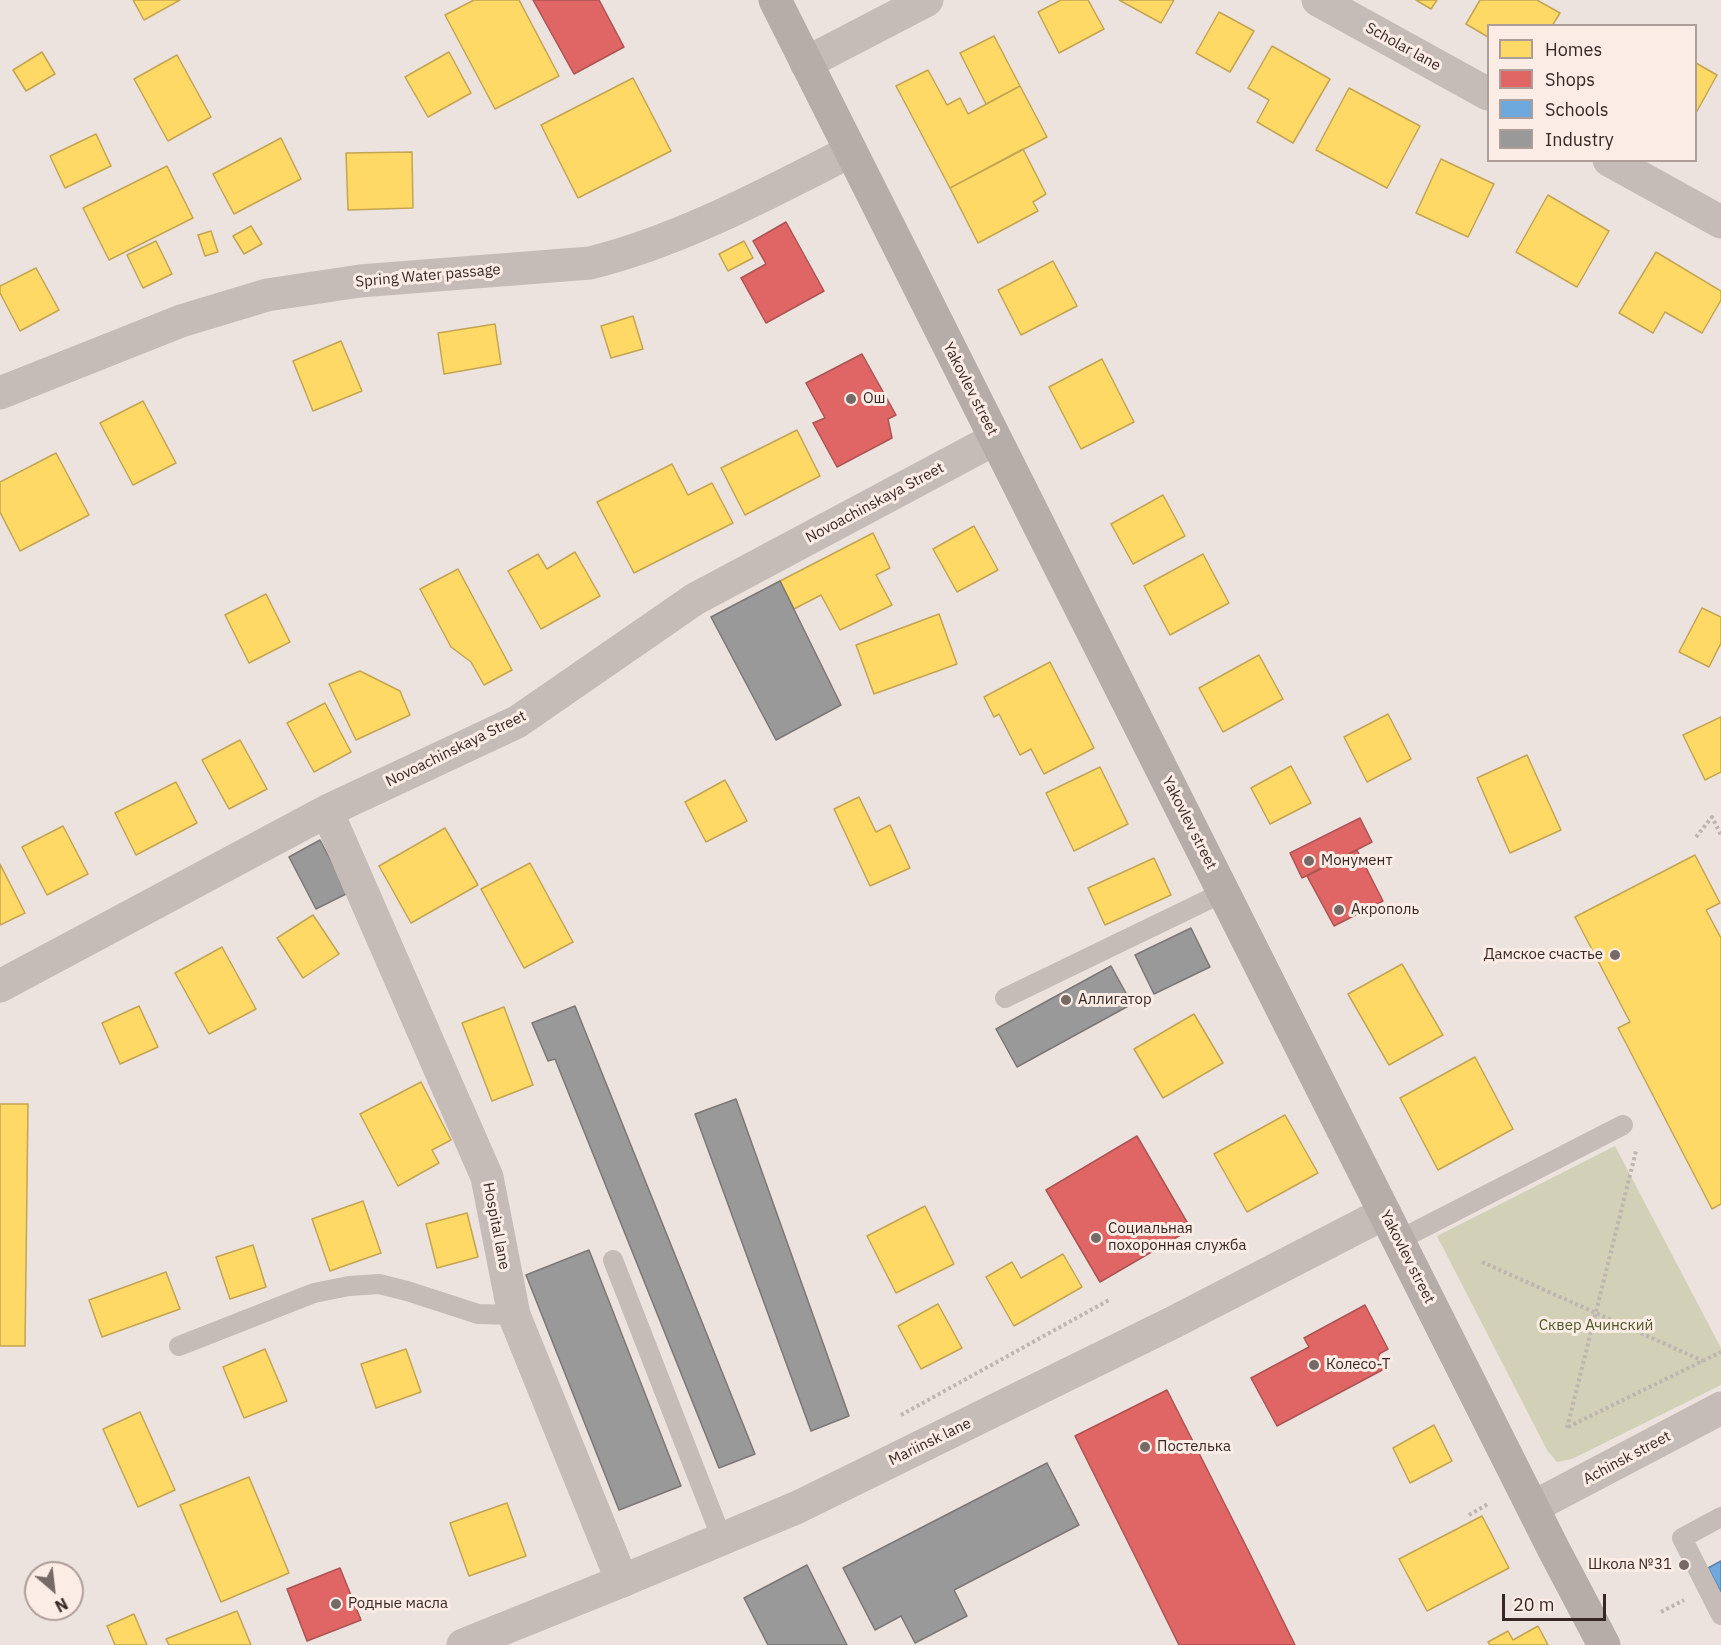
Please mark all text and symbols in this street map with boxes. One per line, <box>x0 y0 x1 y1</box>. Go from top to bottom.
street label: Scholar lane <box>1362 19 1444 75</box>
legend <box>1487 24 1697 162</box>
text: Homes <box>1545 38 1602 61</box>
text: Shops <box>1545 68 1595 91</box>
text: Schools <box>1545 98 1609 121</box>
text: Industry <box>1545 128 1614 151</box>
street label: Spring Water passage <box>355 261 501 291</box>
street label: Yakovlev street <box>939 339 1001 439</box>
place label: Ош <box>863 390 886 408</box>
marker: Ош <box>844 392 858 406</box>
street label: Novoachinskaya Street <box>803 459 947 547</box>
street label: Novoachinskaya Street <box>383 707 529 791</box>
street label: Yakovlev street <box>1158 773 1220 873</box>
place label: Монумент <box>1321 852 1392 870</box>
marker: Монумент <box>1302 854 1316 868</box>
place label: Акрополь <box>1351 901 1419 919</box>
marker: Акрополь <box>1332 903 1346 917</box>
place label: Дамское счастье <box>1484 946 1603 964</box>
marker: Дамское счастье <box>1608 948 1622 962</box>
place label: Аллигатор <box>1078 991 1152 1009</box>
marker: Аллигатор <box>1059 993 1073 1007</box>
street label: Hospital lane <box>479 1181 513 1271</box>
street label: Yakovlev street <box>1376 1207 1438 1307</box>
place label: Социальная похоронная служба <box>1108 1220 1246 1255</box>
marker: Социальная похоронная служба <box>1089 1231 1103 1245</box>
park label: Сквер Ачинский <box>1539 1317 1653 1335</box>
place label: Колесо-Т <box>1326 1356 1390 1374</box>
marker: Колесо-Т <box>1307 1358 1321 1372</box>
street label: Mariinsk lane <box>886 1414 974 1470</box>
street label: Achinsk street <box>1580 1427 1674 1489</box>
place label: Постелька <box>1157 1438 1231 1456</box>
marker: Постелька <box>1138 1440 1152 1454</box>
place label: Школа №31 <box>1588 1556 1672 1574</box>
marker: Школа №31 <box>1677 1558 1691 1572</box>
north arrow <box>24 1561 84 1621</box>
scale bar <box>1505 1582 1608 1620</box>
text: 20 m <box>1513 1593 1555 1616</box>
text: N <box>52 1594 71 1617</box>
place label: Родные масла <box>348 1595 448 1613</box>
marker: Родные масла <box>329 1597 343 1611</box>

